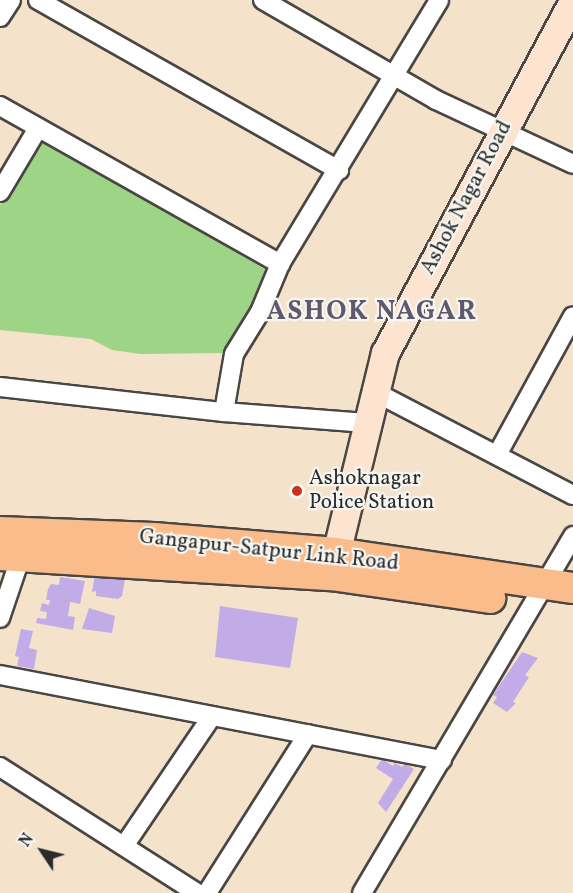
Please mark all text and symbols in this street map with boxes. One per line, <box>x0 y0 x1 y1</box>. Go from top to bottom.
street label: Ashok Nagar Road <box>416 117 518 279</box>
district label: ASHOK NAGAR <box>267 297 477 329</box>
place label: Ashoknagar Police Station <box>309 466 434 516</box>
marker: Ashoknagar Police Station <box>290 484 304 498</box>
street label: Gangapur-Satpur Link Road <box>138 525 400 577</box>
north arrow <box>12 821 72 881</box>
text: N <box>15 830 40 852</box>

